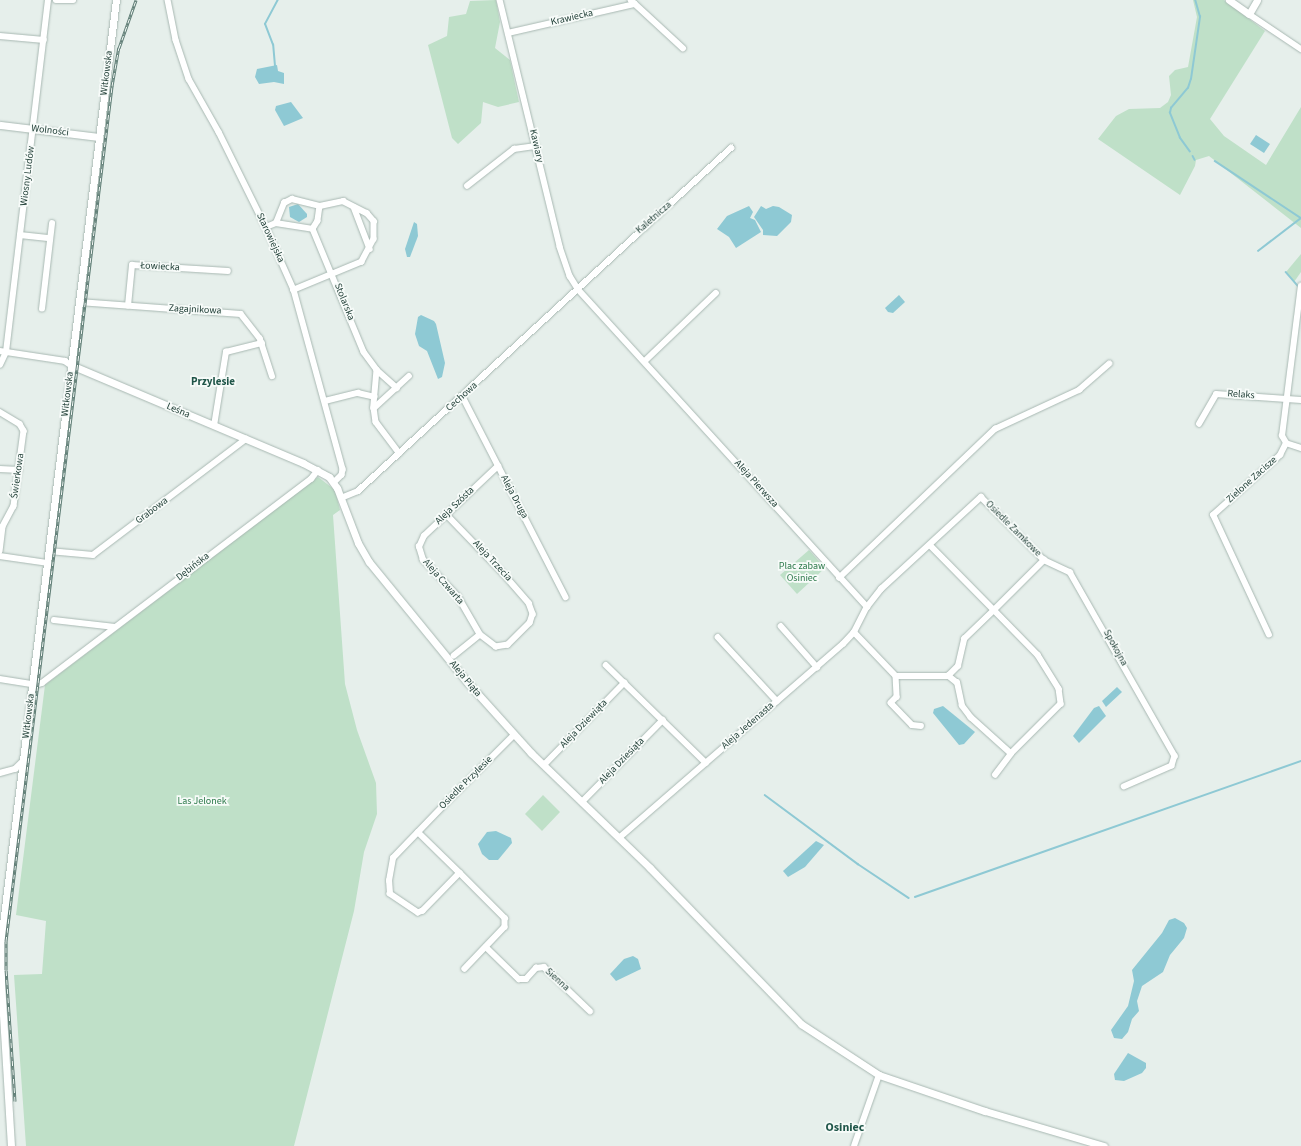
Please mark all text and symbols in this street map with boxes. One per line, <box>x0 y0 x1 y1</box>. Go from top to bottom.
street label: Krawiecka <box>550 7 594 29</box>
street label: Witkowska <box>98 50 116 96</box>
street label: Wolności <box>30 123 70 139</box>
street label: Kawiary <box>526 128 546 164</box>
street label: Wiosny Ludów <box>18 145 38 207</box>
street label: Kaletnicza <box>634 199 674 237</box>
street label: Starowiejska <box>253 211 287 265</box>
street label: Łowiecka <box>140 260 180 274</box>
street label: Stolarska <box>331 282 357 322</box>
street label: Zagajnikowa <box>168 303 222 317</box>
street label: Witkowska <box>59 371 77 417</box>
district label: Przylesie <box>191 375 235 389</box>
street label: Cechowa <box>444 380 480 414</box>
street label: Relaks <box>1227 388 1255 402</box>
street label: Leśna <box>164 401 192 421</box>
street label: Świerkowa <box>9 453 27 499</box>
street label: Zielone Zacisze <box>1224 454 1280 506</box>
street label: Aleja Pierwsza <box>732 458 780 510</box>
street label: Aleja Druga <box>498 473 530 521</box>
street label: Aleja Szósta <box>433 484 477 528</box>
street label: Grabowa <box>133 495 171 527</box>
street label: Osiedle Zamkowe <box>983 499 1043 559</box>
street label: Aleja Trzecia <box>470 538 514 584</box>
street label: Dębińska <box>174 550 212 584</box>
street label: Aleja Czwarta <box>420 557 466 607</box>
park label: Plac zabaw Osiniec <box>779 560 825 584</box>
street label: Spokojna <box>1100 628 1130 668</box>
street label: Aleja Piąta <box>446 658 484 700</box>
street label: Witkowska <box>20 693 38 739</box>
street label: Aleja Dziewiąta <box>558 697 610 751</box>
street label: Aleja Jedenasta <box>719 700 777 752</box>
street label: Aleja Dziesiąta <box>597 735 647 787</box>
street label: Osiedle Przylesie <box>437 754 495 812</box>
park label: Las Jelonek <box>177 796 227 808</box>
street label: Sienna <box>542 966 572 994</box>
district label: Osiniec <box>826 1121 864 1135</box>

